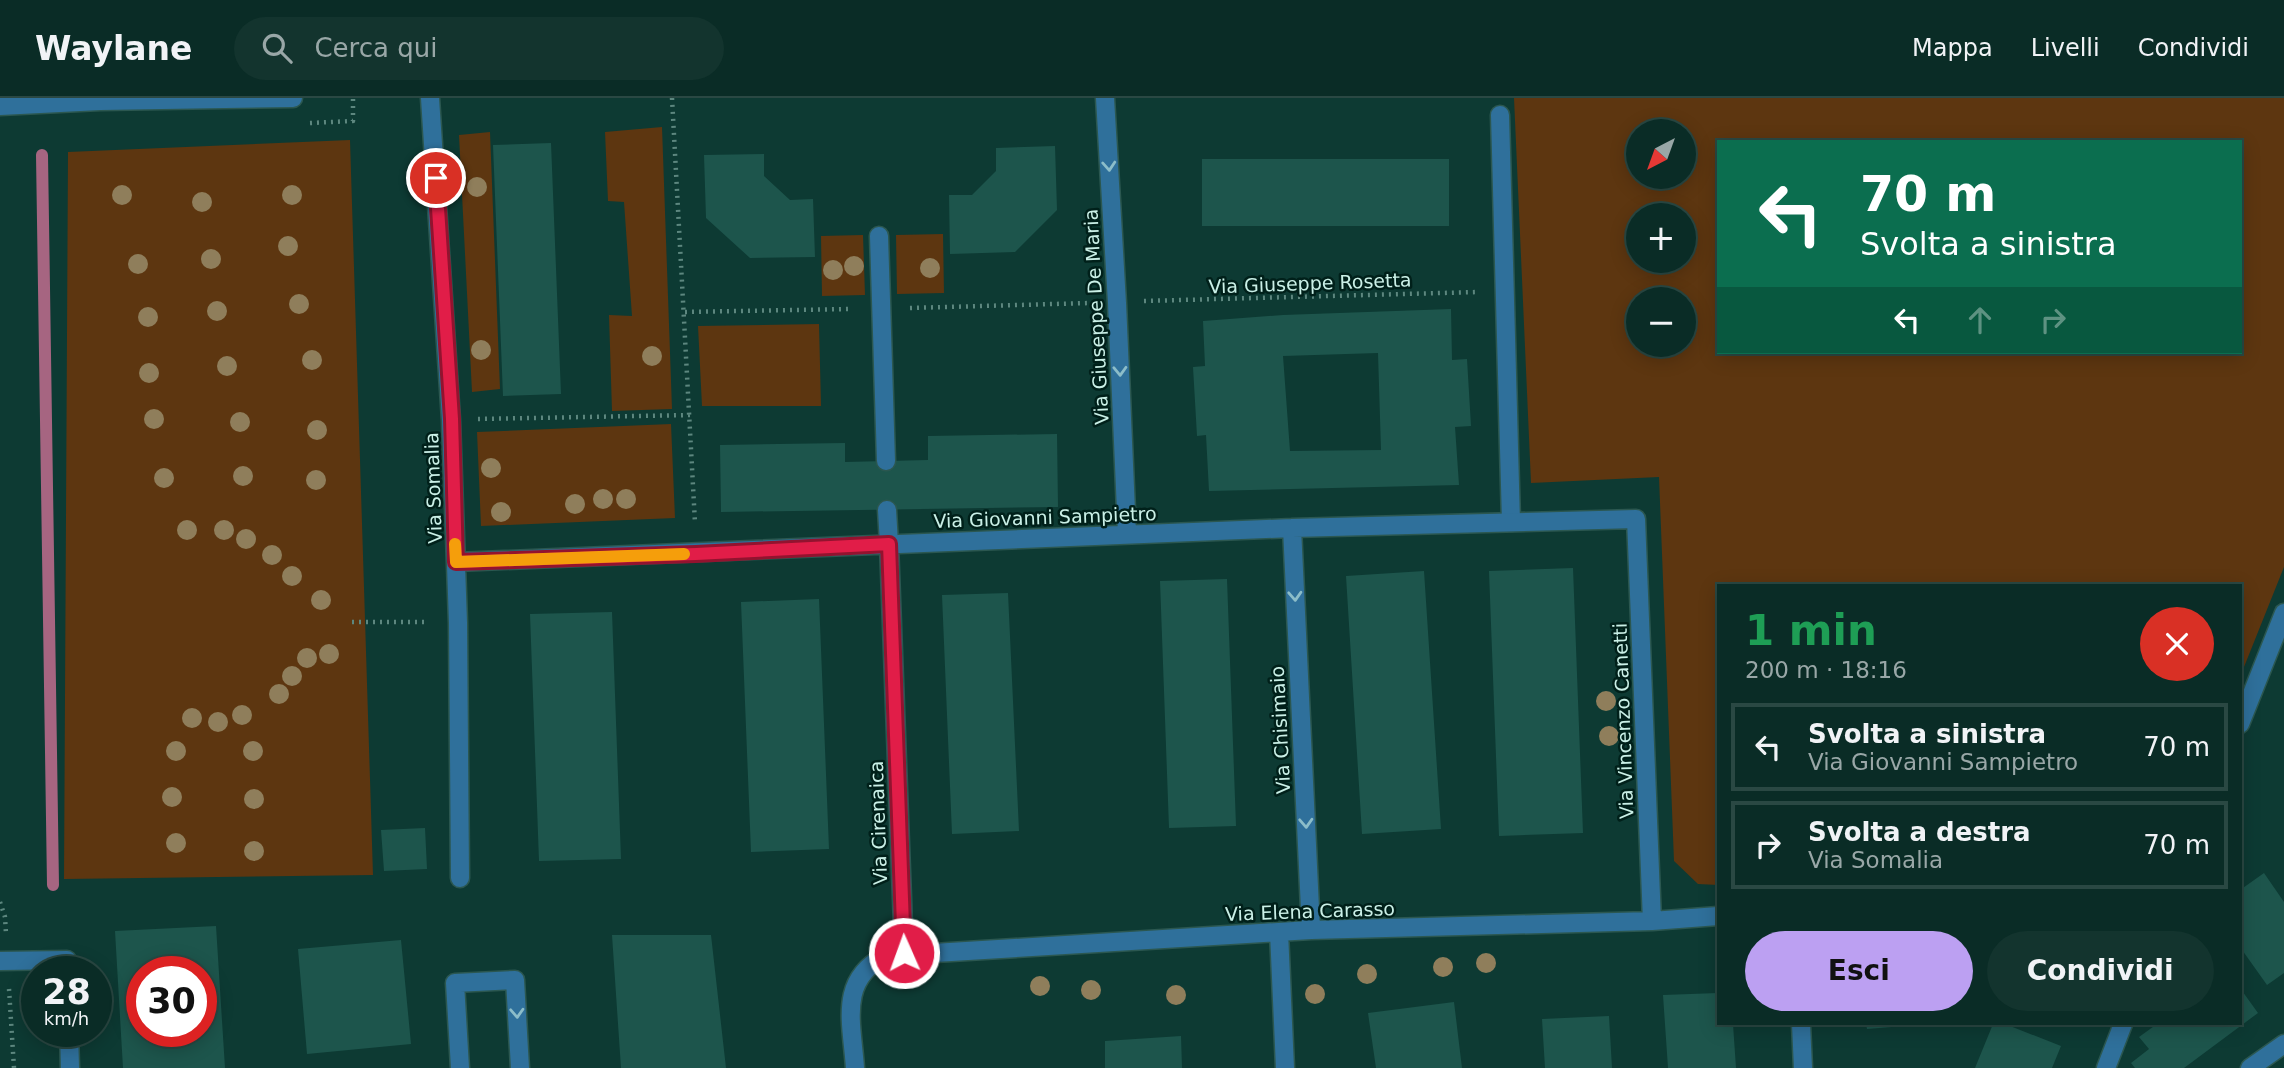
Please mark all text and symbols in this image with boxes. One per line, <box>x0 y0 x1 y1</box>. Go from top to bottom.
search box <box>234 17 724 80</box>
text: Waylane <box>35 29 192 68</box>
icon: search <box>258 29 296 67</box>
text: Cerca qui <box>314 33 437 63</box>
text: Mappa <box>1912 34 1993 62</box>
text: Livelli <box>2031 34 2100 62</box>
text: Condividi <box>2138 34 2249 62</box>
north arrow <box>1626 119 1696 189</box>
map controls <box>1626 119 1696 357</box>
pin <box>406 148 466 208</box>
icon: arrive <box>417 159 455 197</box>
one-way arrow <box>1101 161 1116 172</box>
text: 70 m <box>1860 166 1996 223</box>
icon: left <box>1745 168 1836 259</box>
button: + <box>1626 203 1696 273</box>
street label: Via Giuseppe De Maria <box>1079 208 1113 426</box>
text: Svolta a sinistra <box>1860 225 2117 263</box>
street label: Via Giuseppe Rosetta <box>1208 268 1412 298</box>
button: − <box>1626 287 1696 357</box>
icon: left <box>1888 301 1926 339</box>
icon: ahead <box>1961 301 1999 339</box>
icon: right <box>2034 301 2072 339</box>
one-way arrow <box>1113 366 1128 377</box>
street label: Via Somalia <box>420 432 446 544</box>
street label: Via Giovanni Sampietro <box>933 502 1157 532</box>
one-way arrow <box>1288 591 1303 602</box>
text: 1 min <box>1745 606 1877 655</box>
button: close <box>2140 607 2214 681</box>
street label: Via Vincenzo Canetti <box>1609 623 1637 819</box>
text: 200 m · 18:16 <box>1745 657 1907 683</box>
street label: Via Chisimaio <box>1266 665 1294 795</box>
text: Svolta a sinistra <box>1808 719 2046 749</box>
icon: left <box>1749 728 1787 766</box>
text: 70 m <box>2143 732 2210 762</box>
text: Via Giovanni Sampietro <box>1808 749 2078 775</box>
street label: Via Cirenaica <box>865 761 891 885</box>
text: Svolta a destra <box>1808 817 2031 847</box>
one-way arrow <box>1298 818 1313 829</box>
icon: right <box>1749 826 1787 864</box>
text: 70 m <box>2143 830 2210 860</box>
text: Via Somalia <box>1808 847 1943 873</box>
street label: Via Elena Carasso <box>1225 897 1395 925</box>
position arrow <box>867 916 941 990</box>
button: Esci <box>1745 931 1973 1011</box>
button: Condividi <box>1987 931 2214 1011</box>
speed limit sign: 30 <box>126 956 217 1047</box>
text: 28 <box>42 972 91 1012</box>
text: km/h <box>44 1008 89 1029</box>
one-way arrow <box>509 1008 524 1019</box>

